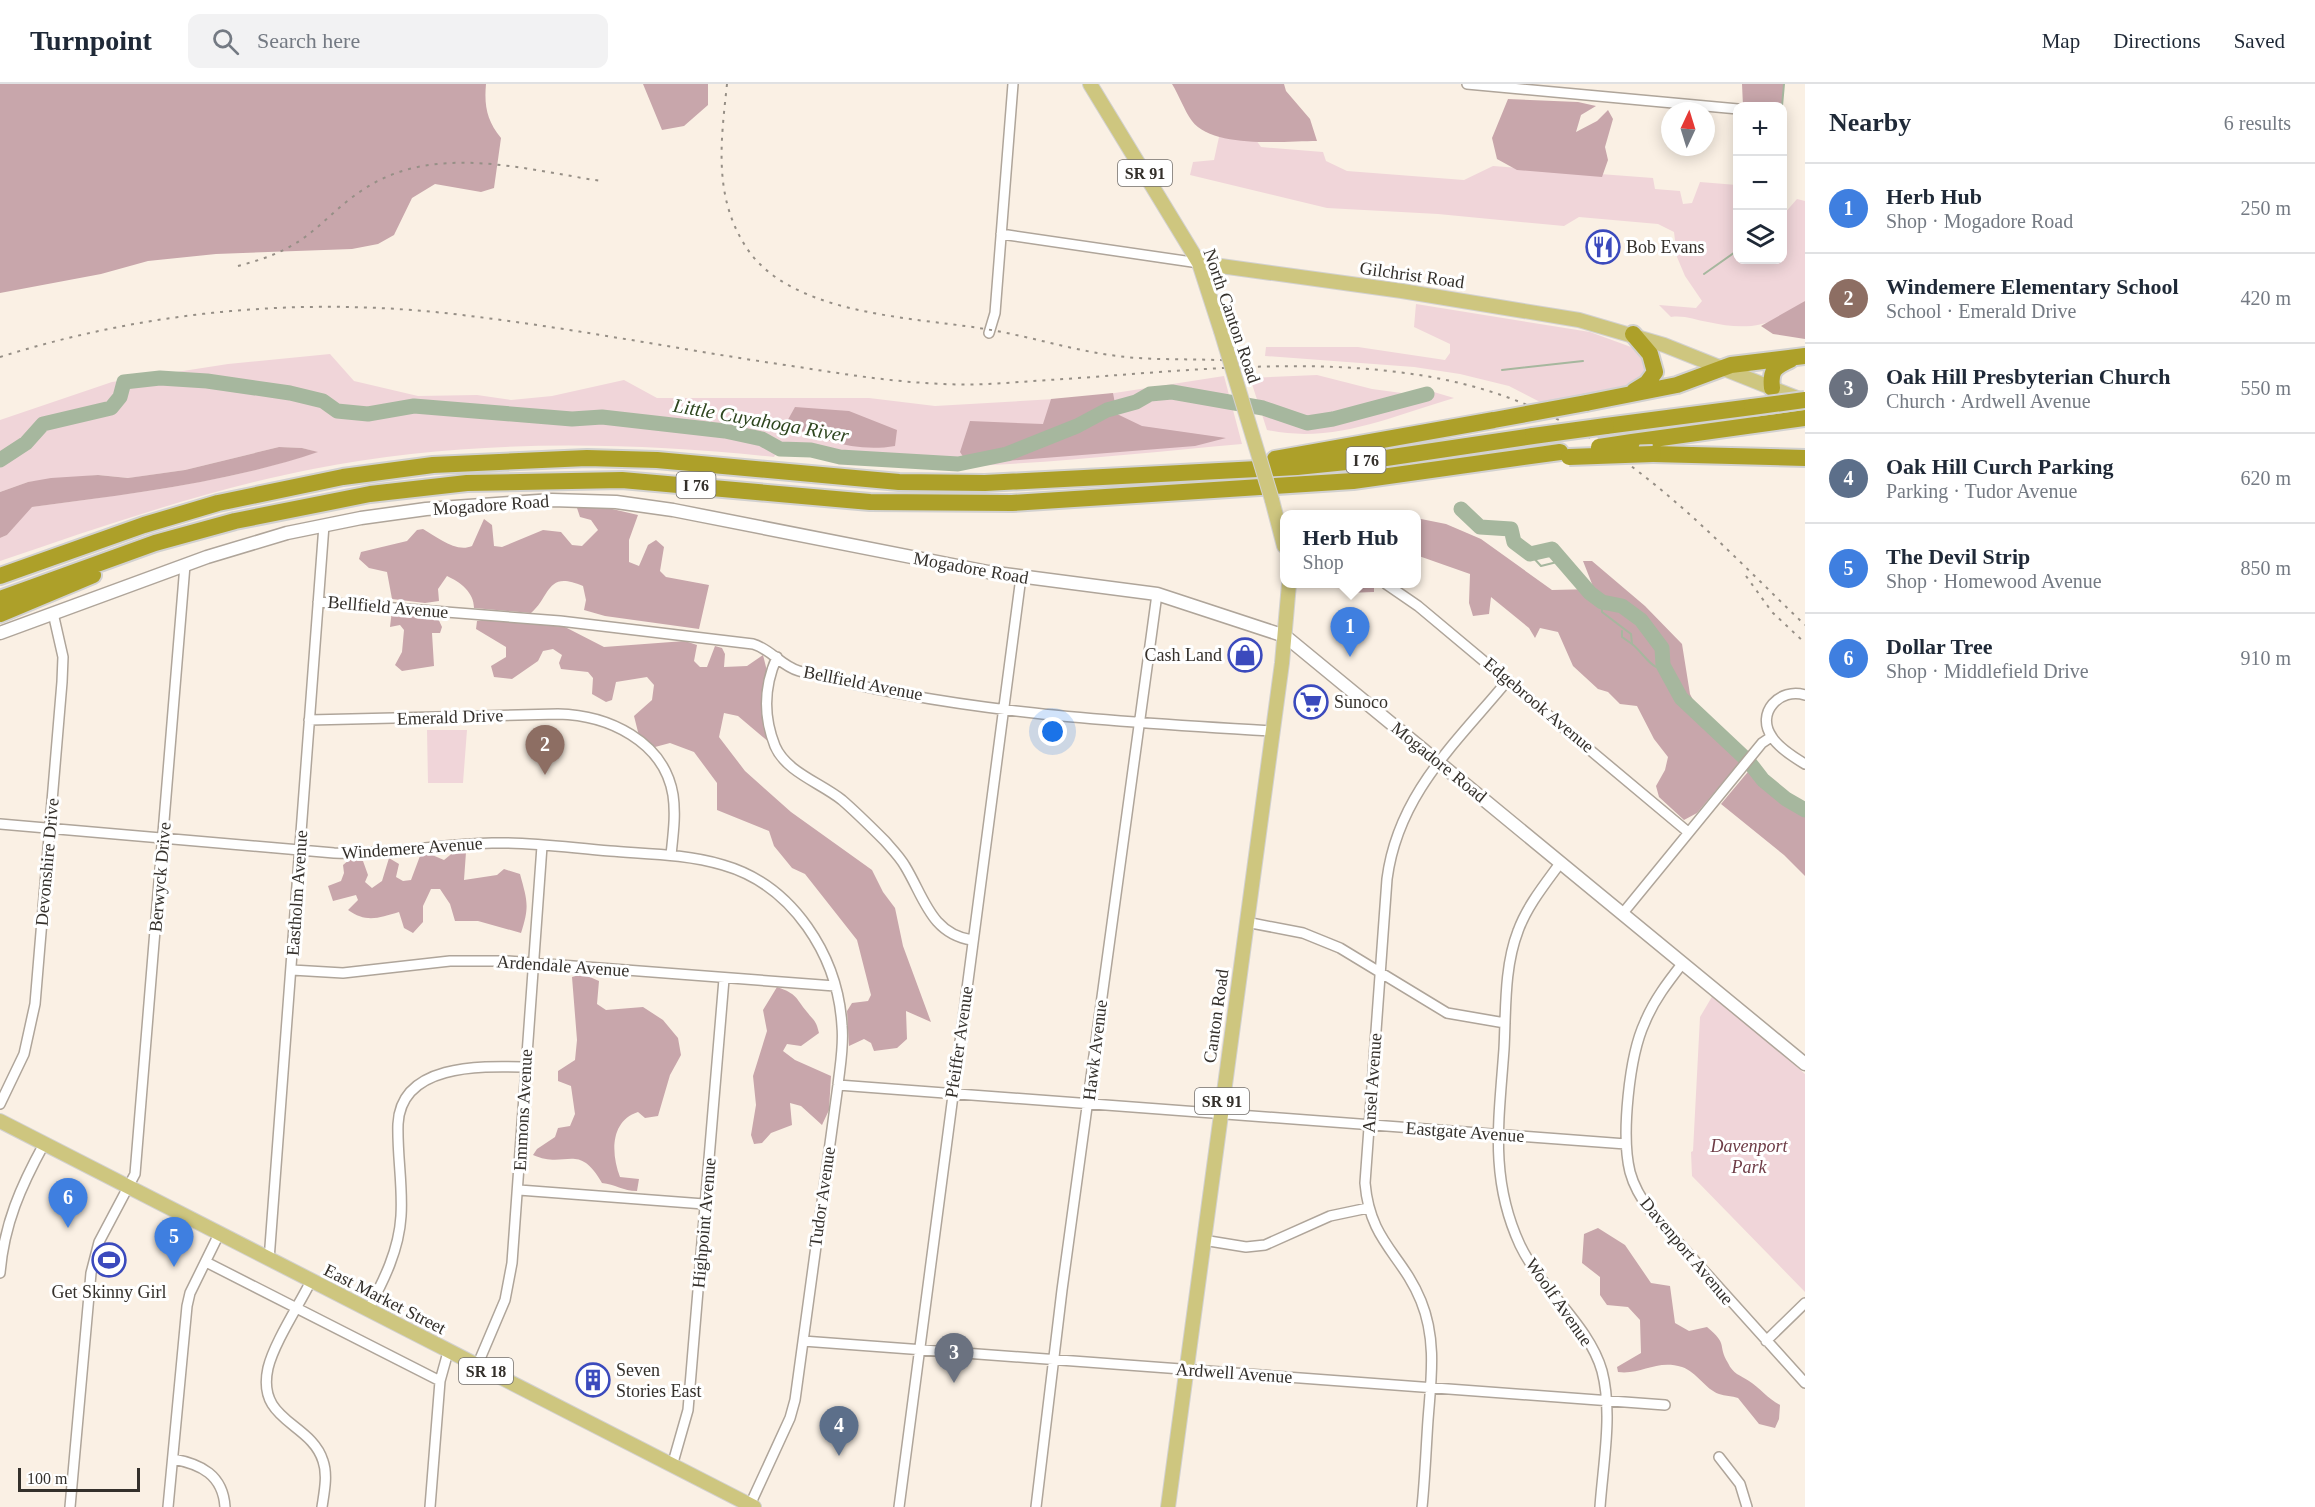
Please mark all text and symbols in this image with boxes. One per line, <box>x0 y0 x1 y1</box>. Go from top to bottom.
search box <box>188 14 608 68</box>
text: Turnpoint <box>30 25 152 56</box>
icon: search <box>209 25 242 58</box>
text: Search here <box>257 28 360 53</box>
text: Map <box>2042 29 2080 53</box>
text: Directions <box>2113 29 2201 53</box>
text: Saved <box>2234 29 2285 53</box>
north arrow <box>1661 102 1715 156</box>
map controls <box>1733 102 1787 264</box>
button: + <box>1733 102 1787 156</box>
text: Nearby <box>1829 108 1911 137</box>
text: 6 results <box>2224 112 2291 134</box>
button: − <box>1733 156 1787 210</box>
road number: SR 91 <box>1118 160 1172 186</box>
text: Herb Hub <box>1886 184 1982 209</box>
text: 1 <box>1844 197 1854 219</box>
text: 250 m <box>2240 197 2291 219</box>
button: layers <box>1733 210 1787 264</box>
text: Shop · Mogadore Road <box>1886 210 2073 232</box>
restaurant icon: Bob Evans <box>1585 229 1621 265</box>
place label: Bob Evans <box>1626 237 1705 257</box>
street label: North Canton Road <box>1200 246 1264 386</box>
street label: Gilchrist Road <box>1358 258 1466 292</box>
text: Windemere Elementary School <box>1886 274 2179 299</box>
text: 2 <box>1844 287 1854 309</box>
text: 420 m <box>2240 287 2291 309</box>
text: School · Emerald Drive <box>1886 300 2077 322</box>
text: Oak Hill Presbyterian Church <box>1886 364 2171 389</box>
text: 3 <box>1844 377 1854 399</box>
text: 550 m <box>2240 377 2291 399</box>
text: Church · Ardwell Avenue <box>1886 390 2091 412</box>
water label: Little Cuyahoga River <box>670 394 851 447</box>
road number: I 76 <box>1346 447 1386 473</box>
text: Oak Hill Curch Parking <box>1886 454 2114 479</box>
text: 4 <box>1844 467 1854 489</box>
text: 620 m <box>2240 467 2291 489</box>
road number: I 76 <box>676 472 716 498</box>
text: Parking · Tudor Avenue <box>1886 480 2077 502</box>
street label: Mogadore Road <box>432 491 550 519</box>
popup <box>1280 510 1421 588</box>
text: Herb Hub <box>1303 525 1398 550</box>
text: The Devil Strip <box>1886 544 2030 569</box>
street label: Mogadore Road <box>912 548 1030 588</box>
text: Shop <box>1303 551 1344 573</box>
text: 5 <box>1844 557 1854 579</box>
text: 850 m <box>2240 557 2291 579</box>
text: Shop · Homewood Avenue <box>1886 570 2102 592</box>
street label: Bellfield Avenue <box>327 592 449 622</box>
pin: 1 <box>1330 608 1370 657</box>
text: Dollar Tree <box>1886 634 1993 659</box>
shop icon: Cash Land <box>1227 637 1263 673</box>
place label: Cash Land <box>1145 645 1222 665</box>
text: 6 <box>1844 647 1854 669</box>
text: 910 m <box>2240 647 2291 669</box>
street label: Edgebrook Avenue <box>1480 653 1598 757</box>
text: Shop · Middlefield Drive <box>1886 660 2089 682</box>
street label: Bellfield Avenue <box>802 662 924 704</box>
supermarket icon: Sunoco <box>1293 684 1329 720</box>
place label: Sunoco <box>1334 692 1388 712</box>
street label: Emerald Drive <box>396 705 504 729</box>
your location <box>1038 717 1067 746</box>
street label: Mogadore Road <box>1387 718 1491 806</box>
pin: 2 <box>526 726 564 775</box>
street label: Devonshire Drive <box>31 797 63 927</box>
street label: Berwyck Drive <box>145 821 175 933</box>
street label: Eastholm Avenue <box>283 829 311 957</box>
street label: Windemere Avenue <box>341 833 483 863</box>
street label: Ardendale Avenue <box>496 951 630 981</box>
street label: Canton Road <box>1200 968 1232 1064</box>
street label: Pfeiffer Avenue <box>941 985 977 1099</box>
street label: Hawk Avenue <box>1079 999 1111 1101</box>
street label: Ansel Avenue <box>1359 1032 1385 1134</box>
street label: Emmons Avenue <box>510 1048 536 1172</box>
road number: SR 91 <box>1195 1088 1249 1114</box>
street label: Eastgate Avenue <box>1405 1118 1525 1146</box>
park label: Davenport Park <box>1710 1136 1788 1177</box>
street label: Tudor Avenue <box>805 1145 839 1249</box>
street label: Highpoint Avenue <box>688 1157 720 1289</box>
pin: 6 <box>48 1178 88 1228</box>
street label: Davenport Avenue <box>1636 1193 1738 1309</box>
pin: 5 <box>154 1218 194 1267</box>
sports icon: Get Skinny Girl <box>91 1242 127 1278</box>
street label: Woolf Avenue <box>1521 1254 1597 1350</box>
street label: East Market Street <box>321 1260 449 1338</box>
place label: Get Skinny Girl <box>52 1282 167 1302</box>
pin: 3 <box>934 1334 974 1383</box>
road number: SR 18 <box>459 1358 513 1384</box>
street label: Ardwell Avenue <box>1175 1359 1293 1387</box>
place label: Seven Stories East <box>616 1360 702 1401</box>
building icon: Seven Stories East <box>575 1362 611 1398</box>
pin: 4 <box>820 1406 858 1456</box>
scale bar <box>18 1465 140 1492</box>
text: 100 m <box>27 1470 67 1487</box>

